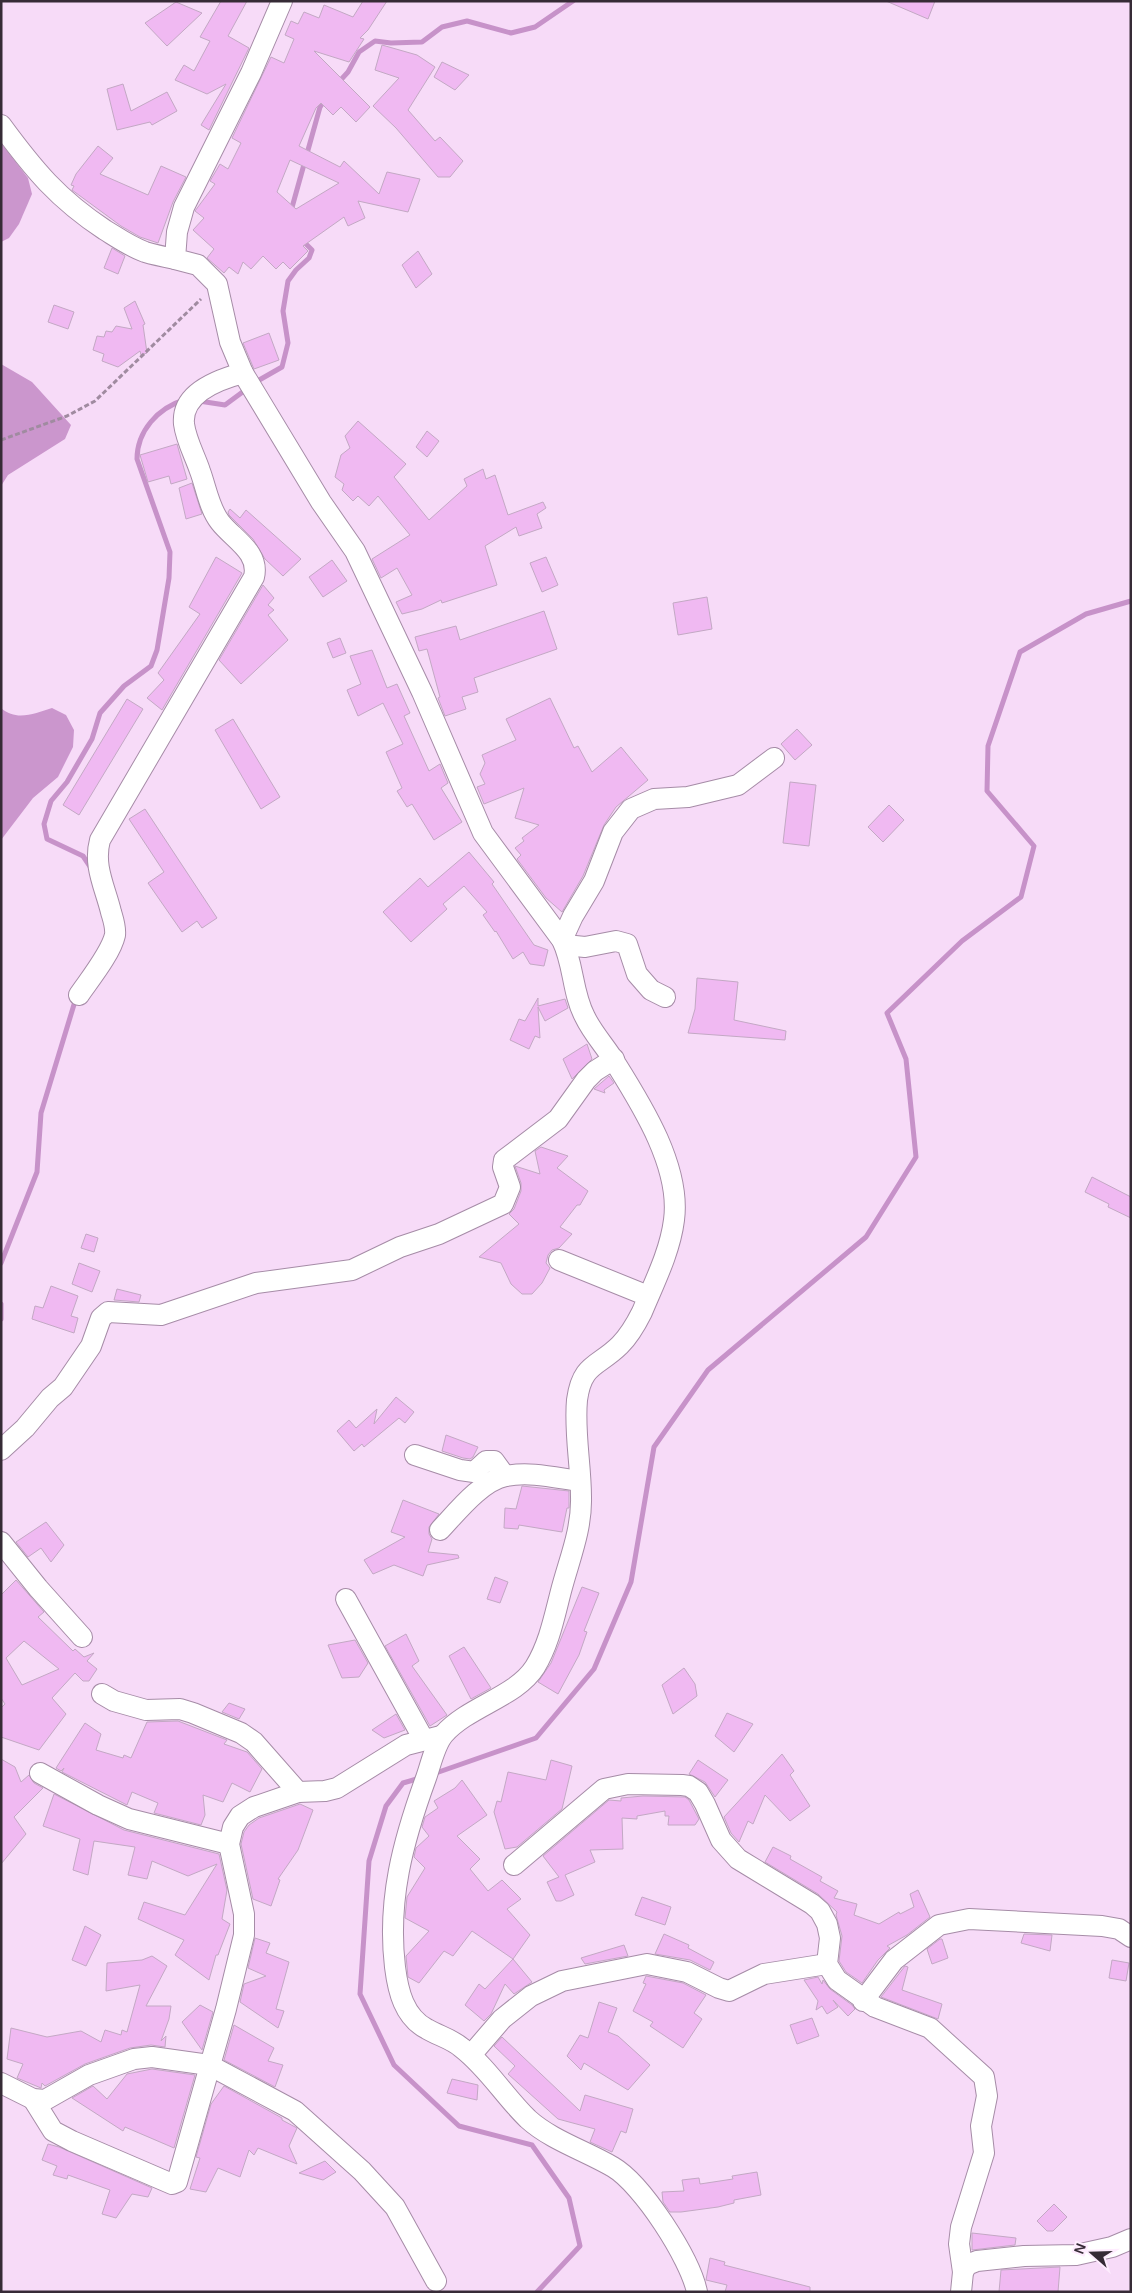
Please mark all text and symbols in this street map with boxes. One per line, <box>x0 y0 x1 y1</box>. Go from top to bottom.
north arrow <box>1067 2228 1117 2278</box>
text: N <box>1071 2241 1089 2256</box>

